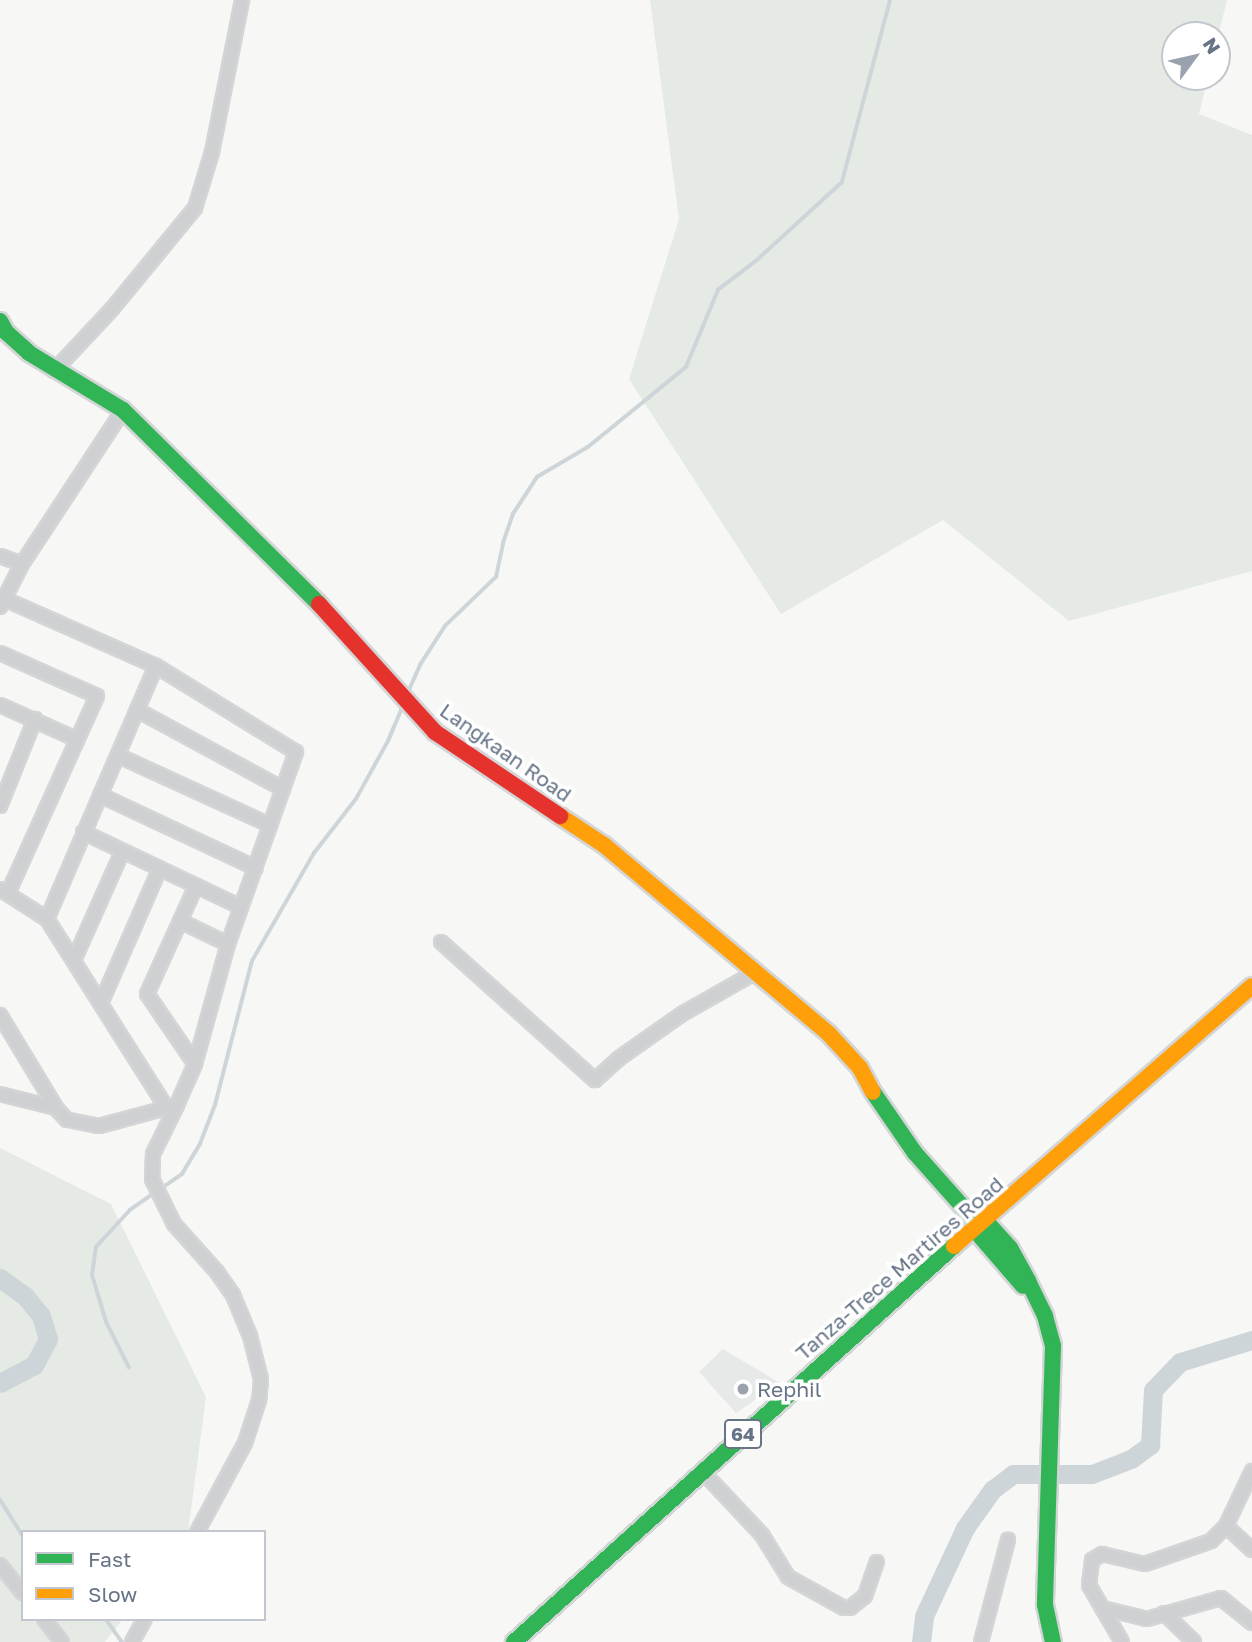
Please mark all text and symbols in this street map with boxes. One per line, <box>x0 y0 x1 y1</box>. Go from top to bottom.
north arrow <box>1161 21 1231 91</box>
text: N <box>1199 33 1226 58</box>
street label: Langkaan Road <box>435 697 577 807</box>
street label: Tanza-Trece Martires Road <box>790 1171 1008 1365</box>
place label: Rephil <box>757 1376 821 1402</box>
marker: Rephil <box>735 1381 751 1397</box>
road number: 64 <box>724 1418 762 1450</box>
legend <box>21 1530 266 1621</box>
text: Fast <box>88 1546 131 1572</box>
text: Slow <box>88 1581 137 1607</box>

